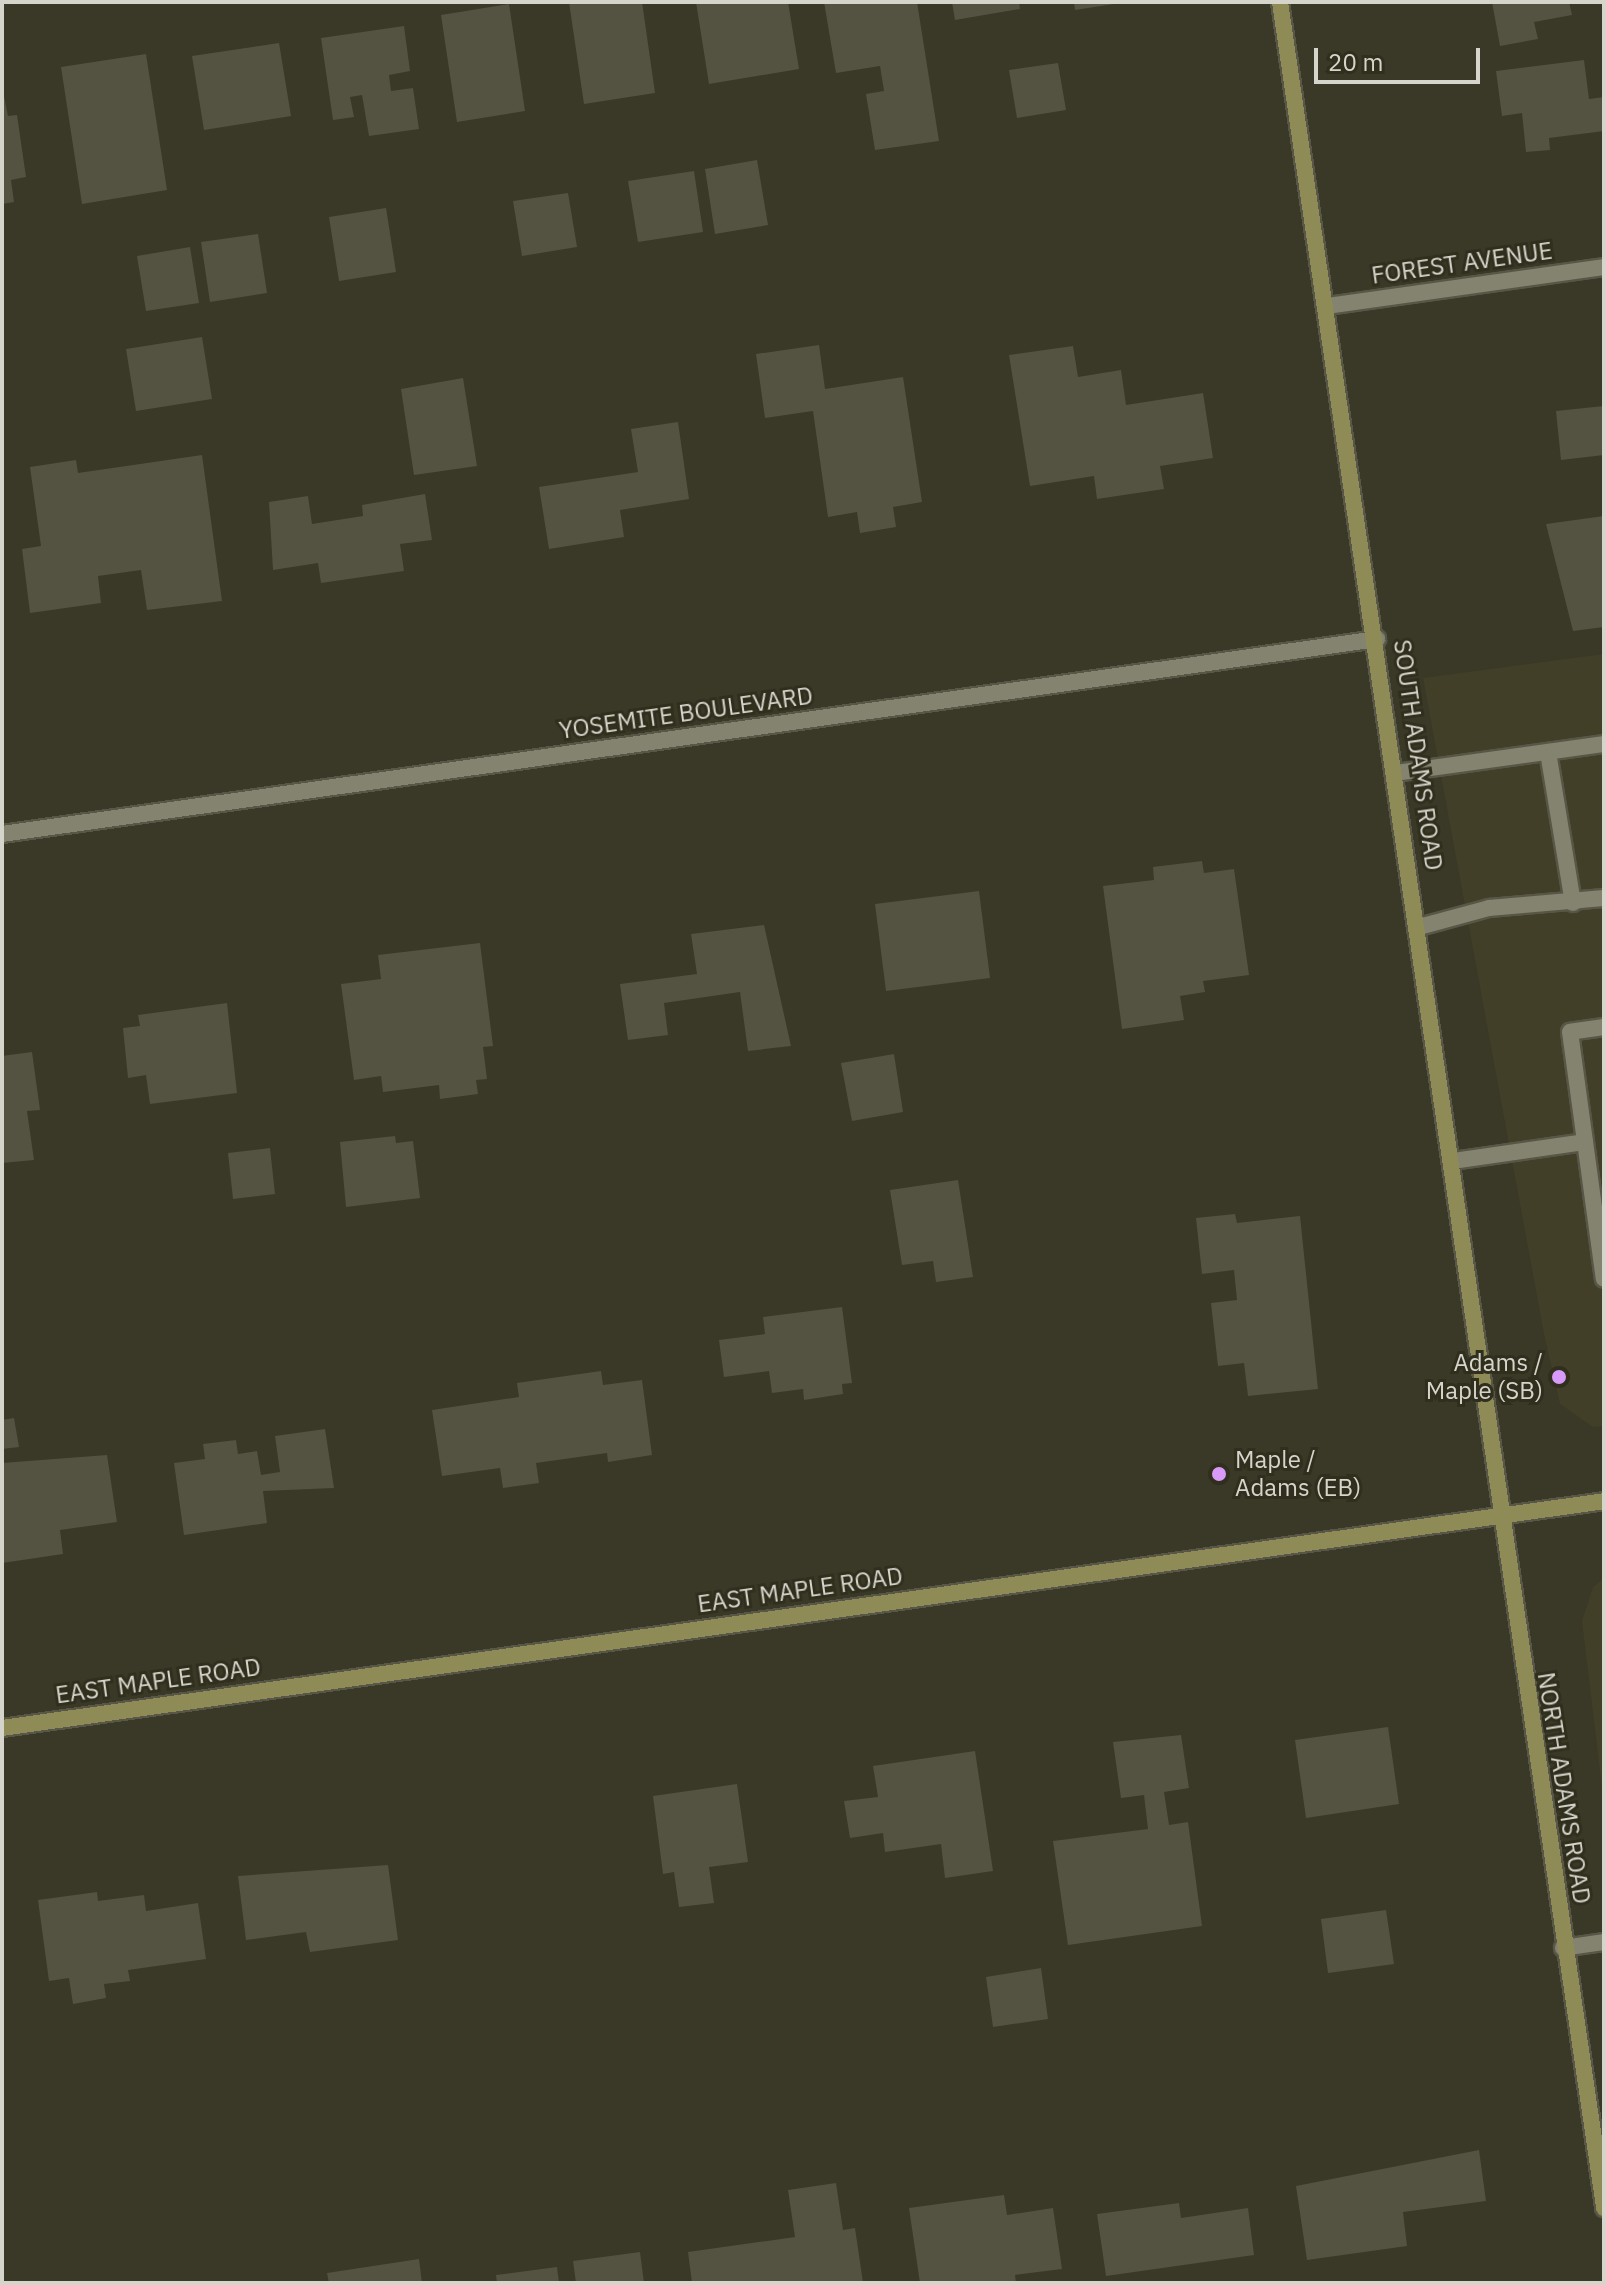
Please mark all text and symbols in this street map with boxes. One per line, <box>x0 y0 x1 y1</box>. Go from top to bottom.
scale bar <box>1318 32 1484 82</box>
text: 20 m <box>1328 46 1383 78</box>
street label: FOREST AVENUE <box>1370 236 1554 290</box>
street label: SOUTH ADAMS ROAD <box>1388 638 1448 872</box>
street label: YOSEMITE BOULEVARD <box>557 681 815 745</box>
place label: Adams / Maple (SB) <box>1426 1349 1543 1405</box>
marker: Adams / Maple (SB) <box>1550 1368 1568 1386</box>
place label: Maple / Adams (EB) <box>1235 1446 1361 1502</box>
marker: Maple / Adams (EB) <box>1210 1465 1228 1483</box>
street label: EAST MAPLE ROAD <box>696 1561 904 1619</box>
street label: EAST MAPLE ROAD <box>54 1652 262 1710</box>
street label: NORTH ADAMS ROAD <box>1531 1670 1597 1906</box>

